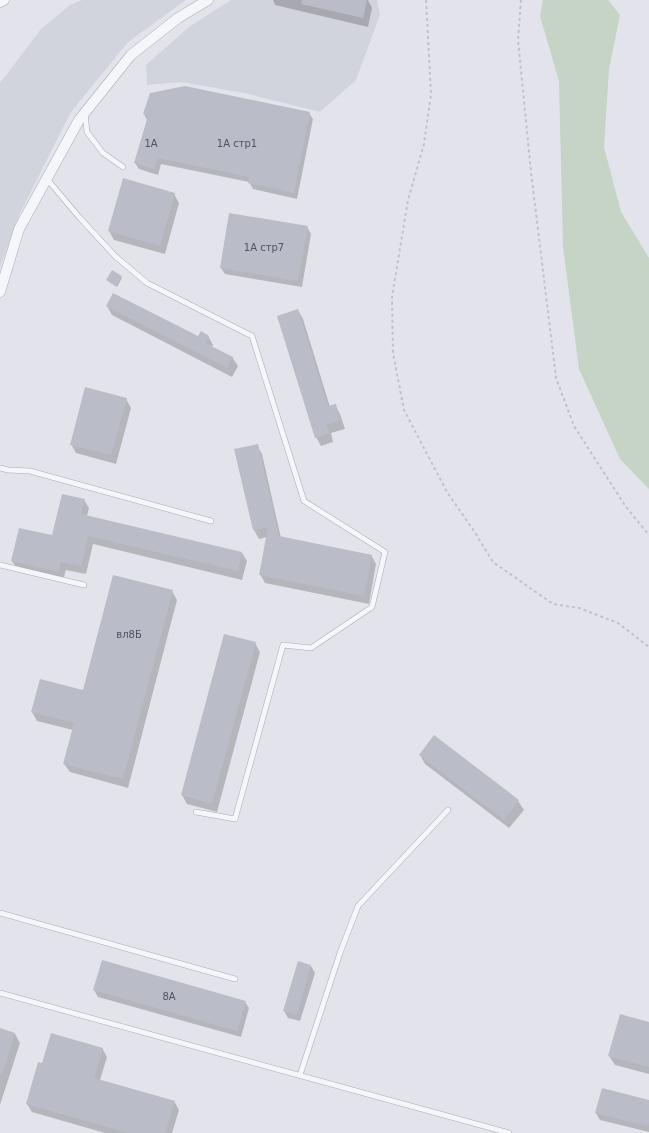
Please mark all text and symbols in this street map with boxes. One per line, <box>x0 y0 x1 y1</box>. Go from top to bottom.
house number: 1А <box>144 138 158 149</box>
house number: 1А стр1 <box>217 138 257 149</box>
house number: 1А стр7 <box>244 242 284 253</box>
house number: вл8Б <box>116 629 142 640</box>
house number: 8А <box>162 991 176 1002</box>

